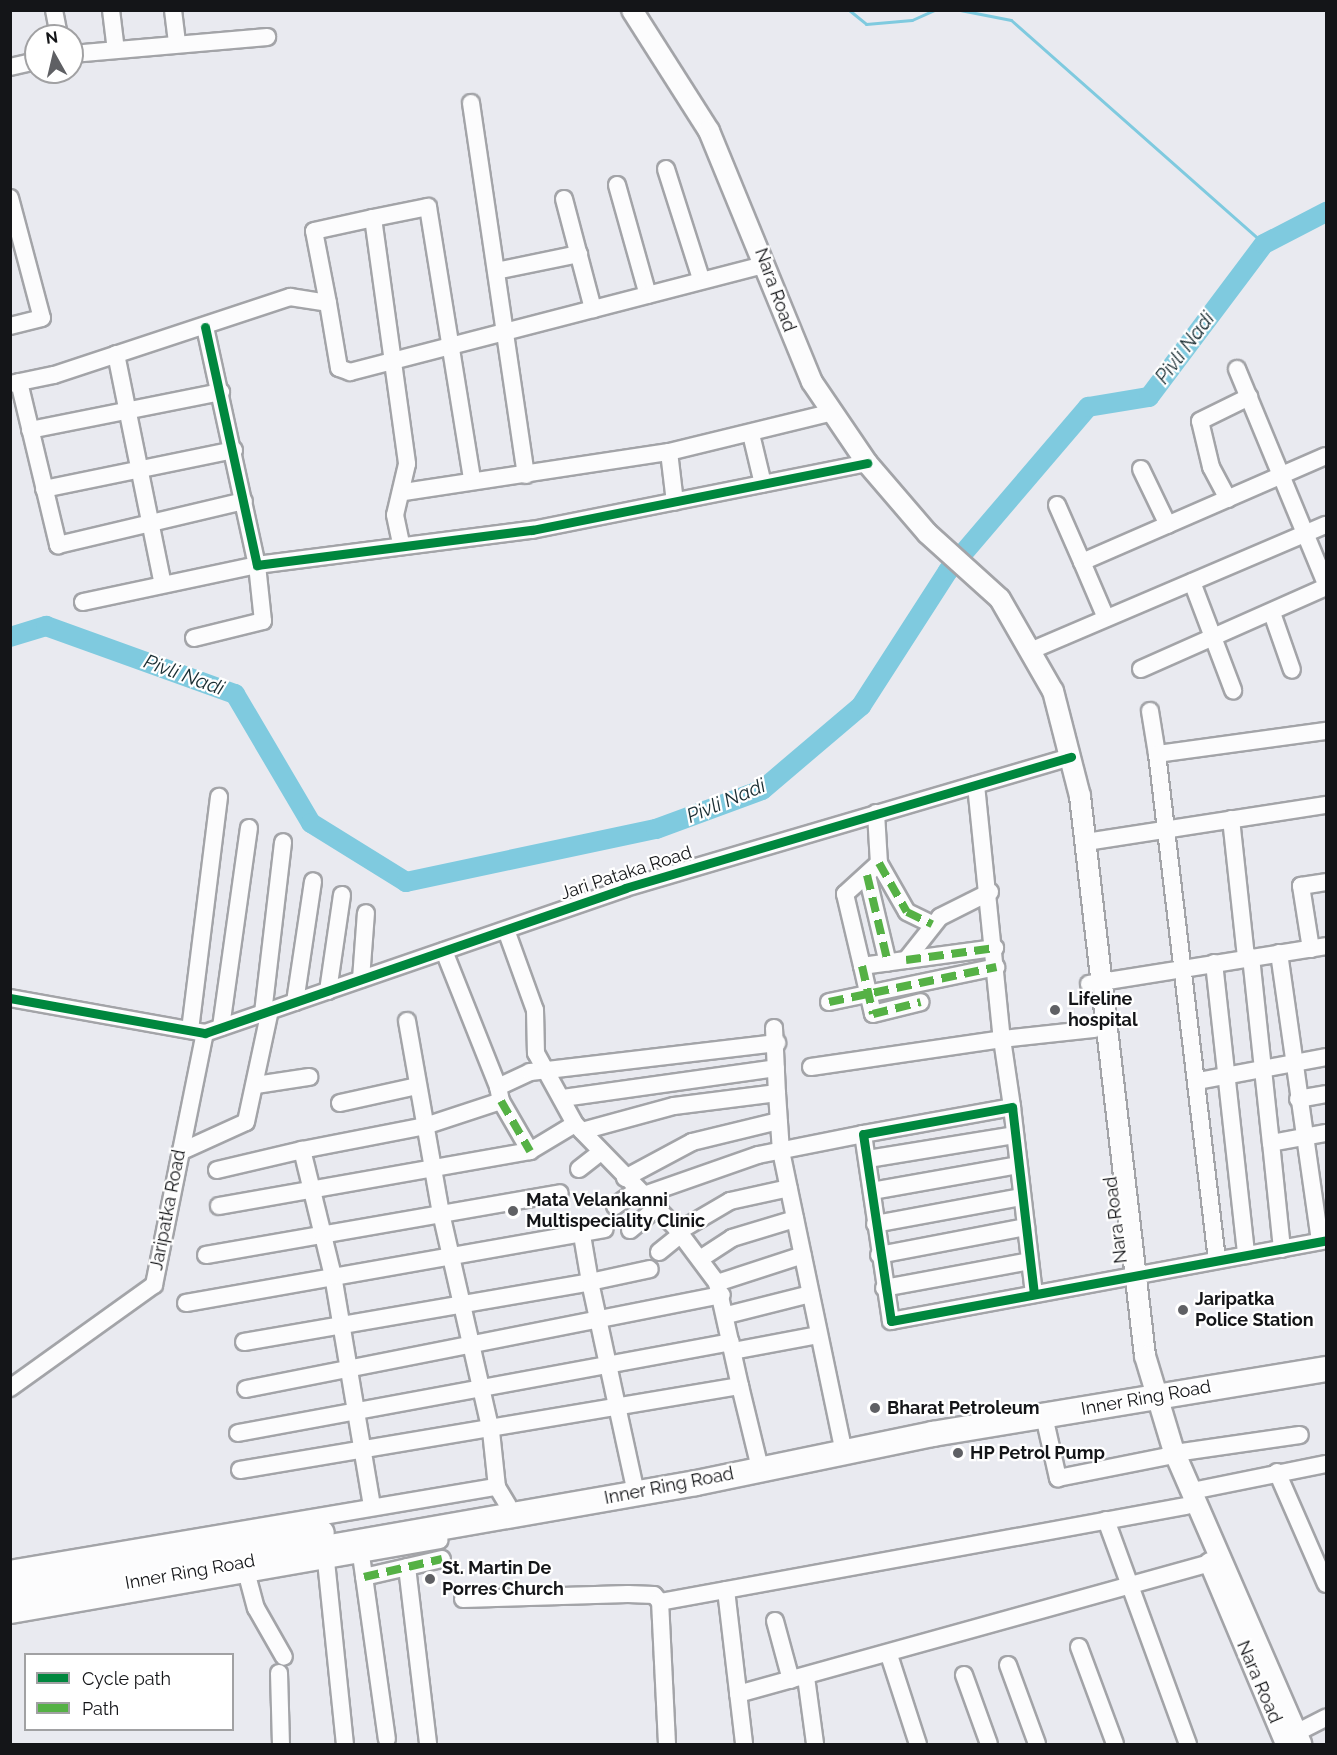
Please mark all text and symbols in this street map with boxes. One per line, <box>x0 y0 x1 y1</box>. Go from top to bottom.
north arrow <box>24 24 84 84</box>
text: N <box>44 27 59 48</box>
street label: Nara Road <box>750 245 800 335</box>
water label: Pivli Nadi <box>1150 307 1220 389</box>
water label: Pivli Nadi <box>141 649 227 701</box>
water label: Pivli Nadi <box>683 774 769 828</box>
street label: Jari Pataka Road <box>558 842 694 904</box>
place label: Lifeline hospital <box>1068 989 1138 1032</box>
marker: Lifeline hospital <box>1046 1001 1064 1019</box>
street label: Jaripatka Road <box>146 1148 190 1272</box>
street label: Nara Road <box>1100 1175 1132 1265</box>
place label: Mata Velankanni Multispeciality Clinic <box>526 1190 706 1232</box>
marker: Mata Velankanni Multispeciality Clinic <box>504 1202 522 1220</box>
place label: Jaripatka Police Station <box>1195 1289 1314 1332</box>
marker: Jaripatka Police Station <box>1176 1303 1190 1317</box>
street label: Inner Ring Road <box>1079 1376 1213 1420</box>
place label: Bharat Petroleum <box>887 1397 1040 1419</box>
marker: Bharat Petroleum <box>868 1401 882 1415</box>
place label: HP Petrol Pump <box>970 1442 1106 1464</box>
marker: HP Petrol Pump <box>951 1446 965 1460</box>
street label: Inner Ring Road <box>602 1463 736 1509</box>
street label: Inner Ring Road <box>123 1550 257 1594</box>
place label: St. Martin De Porres Church <box>442 1558 564 1600</box>
marker: St. Martin De Porres Church <box>423 1572 437 1586</box>
street label: Nara Road <box>1232 1638 1286 1726</box>
legend <box>24 1653 234 1731</box>
text: Cycle path <box>82 1668 171 1689</box>
text: Path <box>82 1698 119 1719</box>

